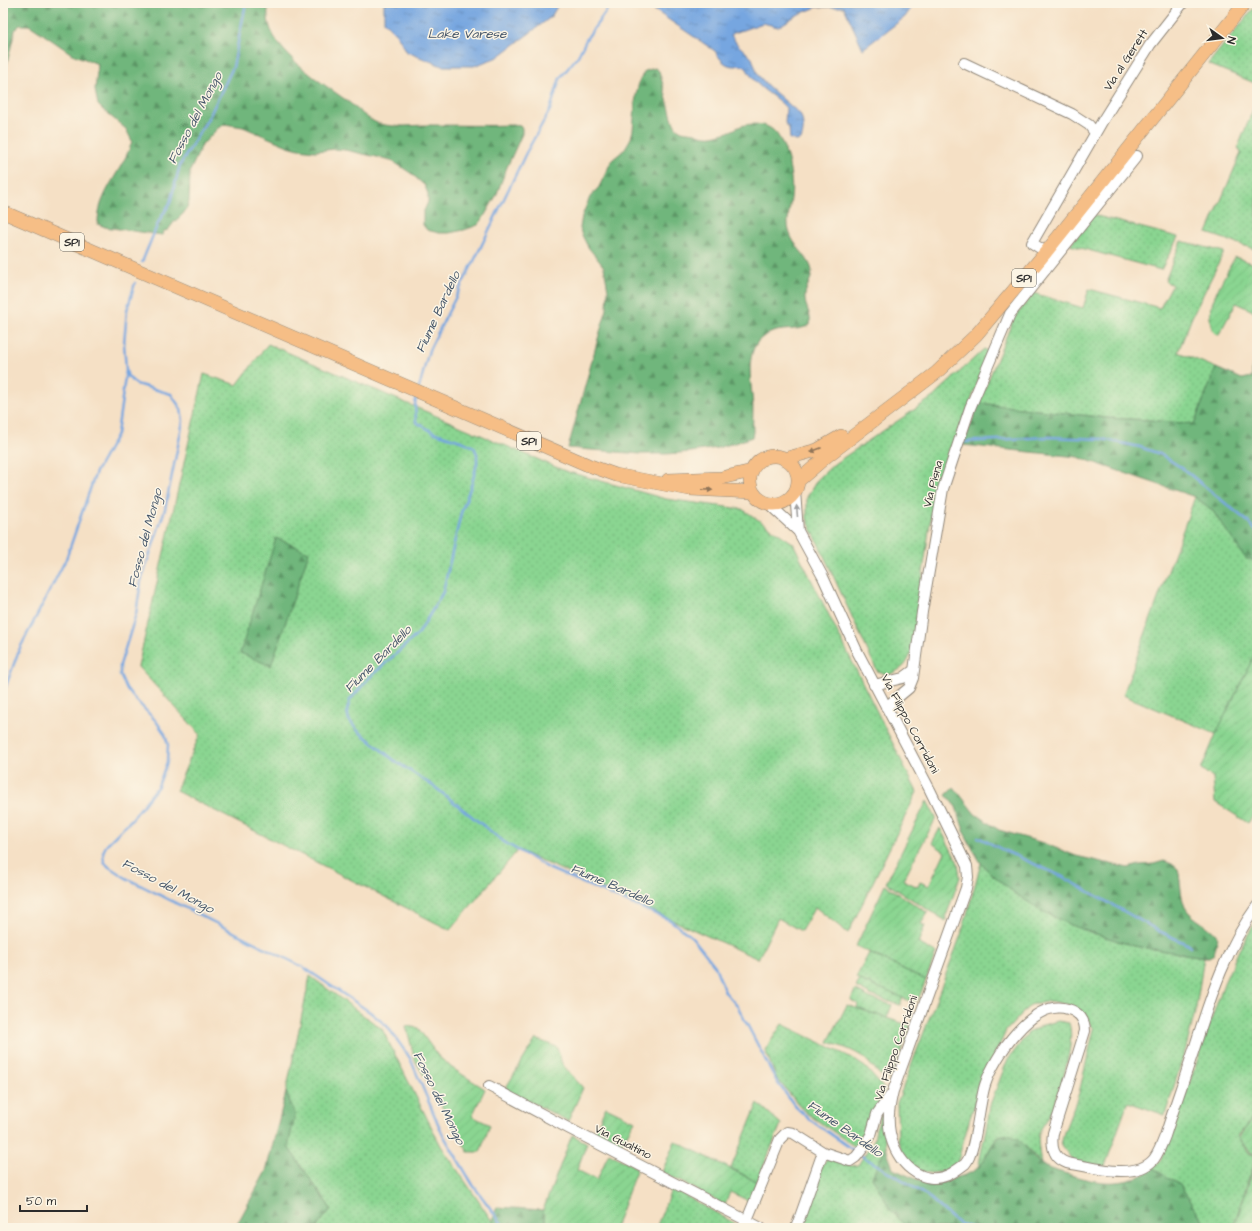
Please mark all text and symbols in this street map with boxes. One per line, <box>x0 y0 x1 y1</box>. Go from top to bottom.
north arrow <box>1202 18 1242 58</box>
water label: Lake Varese <box>428 25 507 43</box>
street label: Via al Gerett <box>1100 26 1152 94</box>
text: N <box>1223 35 1239 46</box>
water label: Fosso del Mongo <box>163 68 228 167</box>
road number: SP1 <box>60 233 84 251</box>
water label: Fiume Bardello <box>411 267 465 356</box>
road number: SP1 <box>1012 269 1036 287</box>
road number: SP1 <box>517 432 541 450</box>
one-way arrow <box>809 447 821 453</box>
street label: Via Pisna <box>919 459 947 509</box>
water label: Fosso del Mongo <box>123 485 168 590</box>
one-way arrow <box>701 487 714 493</box>
one-way arrow <box>793 505 800 517</box>
water label: Fiume Bardello <box>341 620 417 696</box>
street label: Via Filippo Corridoni <box>877 671 943 777</box>
water label: Fosso del Mongo <box>119 854 218 919</box>
water label: Fiume Bardello <box>568 860 658 911</box>
street label: Via Filippo Corridoni <box>870 993 922 1103</box>
water label: Fosso del Mongo <box>408 1048 470 1149</box>
water label: Fiume Bardello <box>804 1096 888 1163</box>
street label: Via Gualtino <box>591 1120 655 1164</box>
scale bar <box>20 1187 87 1213</box>
text: 50 m <box>26 1193 57 1210</box>

